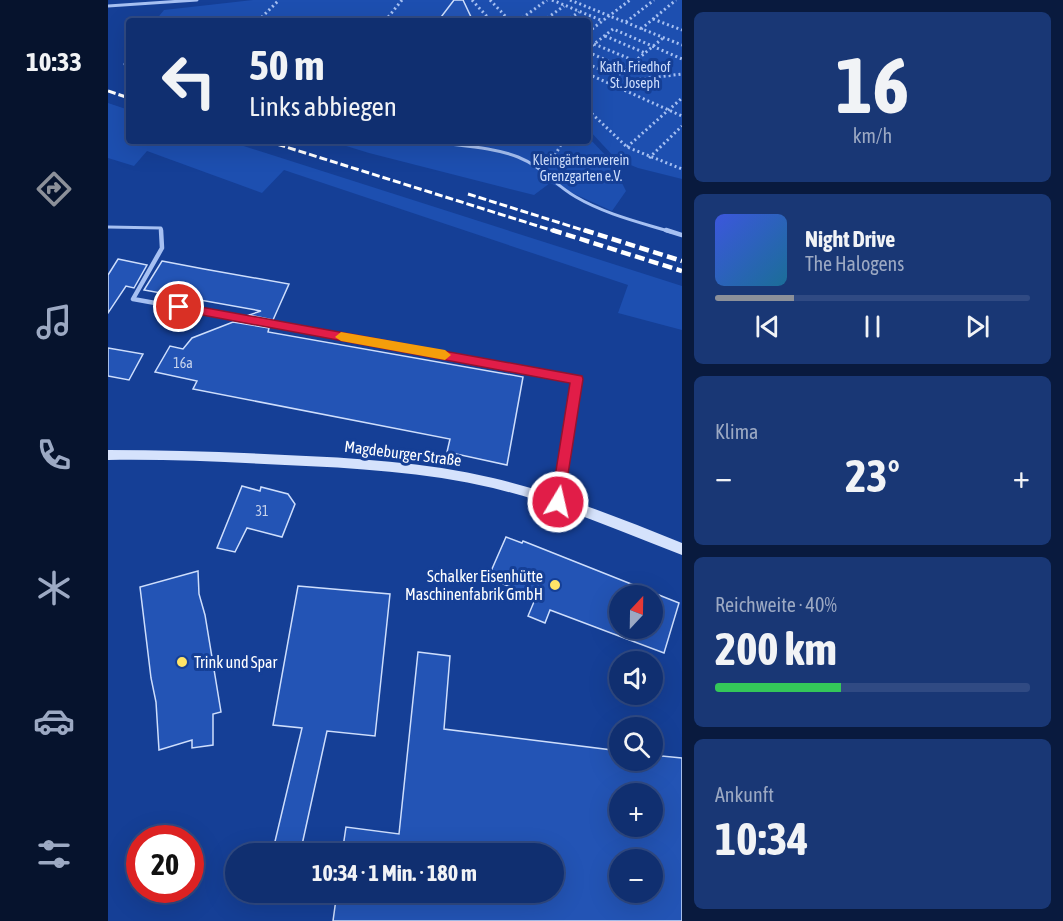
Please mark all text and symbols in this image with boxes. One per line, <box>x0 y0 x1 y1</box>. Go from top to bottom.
text: 16 <box>836 40 909 130</box>
text: 50 m <box>249 41 324 89</box>
icon: left <box>150 42 228 120</box>
text: 10:33 <box>26 46 82 77</box>
park label: Kath. Friedhof St. Joseph <box>599 59 671 91</box>
text: Links abbiegen <box>249 91 397 122</box>
text: km/h <box>853 124 892 147</box>
park label: Kleingärtnerverein Grenzgarten e.V. <box>533 152 629 184</box>
icon: directions <box>33 168 75 210</box>
text: Night Drive <box>805 226 895 252</box>
text: The Halogens <box>805 252 904 275</box>
pin <box>153 281 204 332</box>
icon: arrive <box>162 290 195 323</box>
icon: music <box>33 301 75 343</box>
icon: previous <box>751 310 784 343</box>
icon: pause <box>856 310 889 343</box>
icon: next <box>961 310 994 343</box>
house number: 16a <box>173 355 193 371</box>
text: Klima <box>715 420 758 443</box>
icon: phone <box>33 434 75 476</box>
street label: Magdeburger Straße <box>343 437 463 470</box>
text: 23° <box>845 450 900 502</box>
text: − <box>715 457 732 495</box>
text: + <box>1013 457 1030 495</box>
position arrow <box>526 470 590 534</box>
house number: 31 <box>255 503 269 519</box>
icon: climate <box>33 567 75 609</box>
place label: Schalker Eisenhütte Maschinenfabrik GmbH <box>405 567 543 603</box>
marker: Schalker Eisenhütte Maschinenfabrik GmbH <box>548 578 562 592</box>
north arrow <box>609 585 663 639</box>
map controls <box>609 585 663 903</box>
text: Reichweite · 40% <box>715 593 837 616</box>
text: 200 km <box>715 623 837 675</box>
button: sound <box>609 651 663 705</box>
place label: Trink und Spar <box>194 653 277 672</box>
marker: Trink und Spar <box>175 655 189 669</box>
icon: car <box>33 700 75 742</box>
button: search <box>609 717 663 771</box>
button: + <box>609 783 663 837</box>
text: Ankunft <box>715 783 774 806</box>
text: 10:34 <box>715 813 809 865</box>
speed limit sign: 20 <box>126 825 204 903</box>
icon: filters <box>33 833 75 875</box>
button: − <box>609 849 663 903</box>
text: 10:34 · 1 Min. · 180 m <box>312 860 477 886</box>

